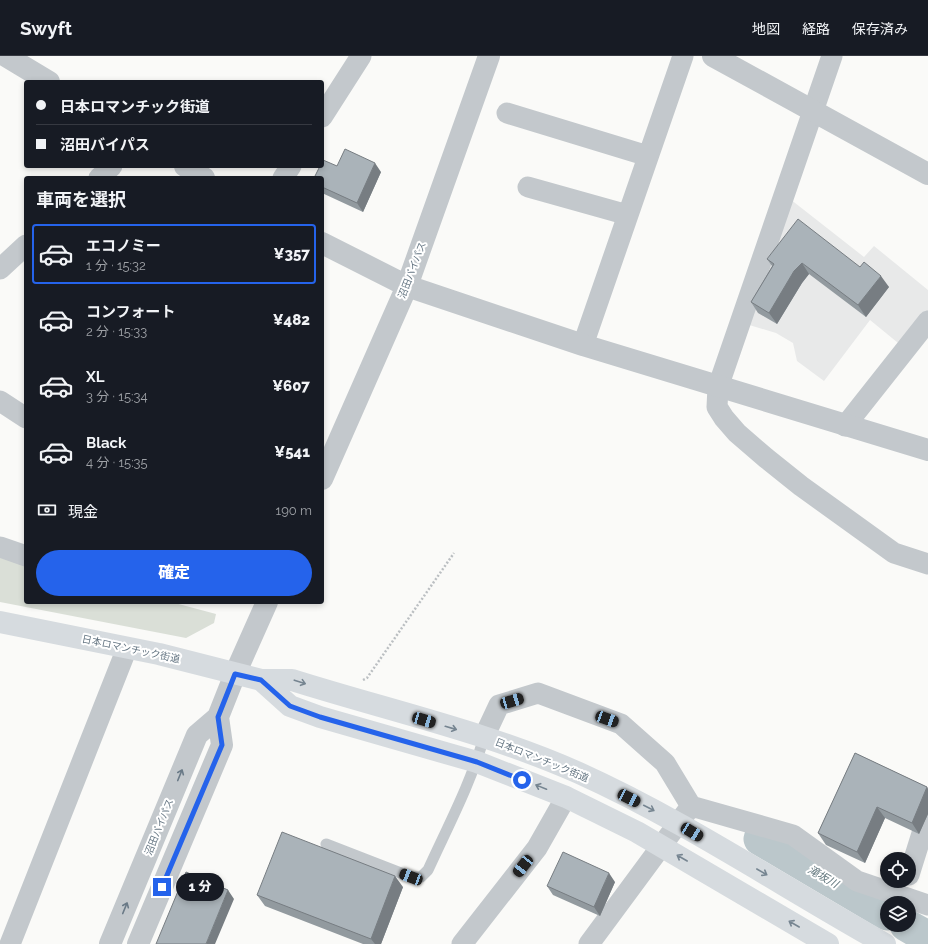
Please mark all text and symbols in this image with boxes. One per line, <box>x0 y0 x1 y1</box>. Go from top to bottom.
text: Swyft <box>20 17 72 39</box>
text: 地図 <box>752 21 780 37</box>
text: 経路 <box>802 21 830 37</box>
text: 保存済み <box>852 21 908 37</box>
text: 日本ロマンチック街道 <box>60 98 210 116</box>
text: 沼田バイパス <box>60 136 150 154</box>
text: 車両を選択 <box>36 189 126 210</box>
icon: car <box>38 236 74 272</box>
text: エコノミー <box>86 237 161 255</box>
street label: 沼田バイパス <box>396 240 428 300</box>
text: ¥357 <box>274 245 310 263</box>
text: 1 分 · 15:32 <box>86 258 146 273</box>
icon: car <box>38 302 74 338</box>
text: コンフォート <box>86 303 176 321</box>
text: ¥482 <box>273 311 310 329</box>
text: 2 分 · 15:33 <box>86 324 147 339</box>
icon: car <box>38 368 74 404</box>
text: XL <box>86 368 104 386</box>
text: ¥607 <box>272 377 310 395</box>
text: 3 分 · 15:34 <box>86 389 147 404</box>
icon: car <box>38 434 74 470</box>
text: Black <box>86 434 126 452</box>
text: ¥541 <box>274 443 310 461</box>
text: 4 分 · 15:35 <box>86 455 148 470</box>
icon: cash <box>36 499 58 521</box>
text: 現金 <box>68 503 98 521</box>
text: 190 m <box>276 503 312 518</box>
button: 確定 <box>36 550 312 596</box>
street label: 日本ロマンチック街道 <box>81 633 181 665</box>
one-way arrow <box>293 679 306 686</box>
car <box>499 692 525 710</box>
car <box>594 709 620 729</box>
car <box>411 711 437 729</box>
one-way arrow <box>444 725 457 732</box>
street label: 日本ロマンチック街道 <box>494 736 590 784</box>
one-way arrow <box>177 769 185 781</box>
route start <box>513 771 531 789</box>
one-way arrow <box>536 783 548 791</box>
car <box>616 787 642 809</box>
street label: 沼田バイパス <box>143 797 175 857</box>
one-way arrow <box>642 805 654 813</box>
car <box>679 821 705 843</box>
map controls <box>880 852 916 932</box>
button: locate <box>880 852 916 888</box>
car <box>511 853 535 879</box>
one-way arrow <box>676 854 688 862</box>
water label: 滝坂川 <box>805 863 841 891</box>
car <box>398 867 424 887</box>
one-way arrow <box>756 869 768 877</box>
callout: 1 分 <box>176 873 224 901</box>
route end <box>153 878 171 896</box>
text: 1 分 <box>189 879 211 894</box>
button: layers <box>880 896 916 932</box>
one-way arrow <box>122 902 129 914</box>
one-way arrow <box>788 920 800 928</box>

